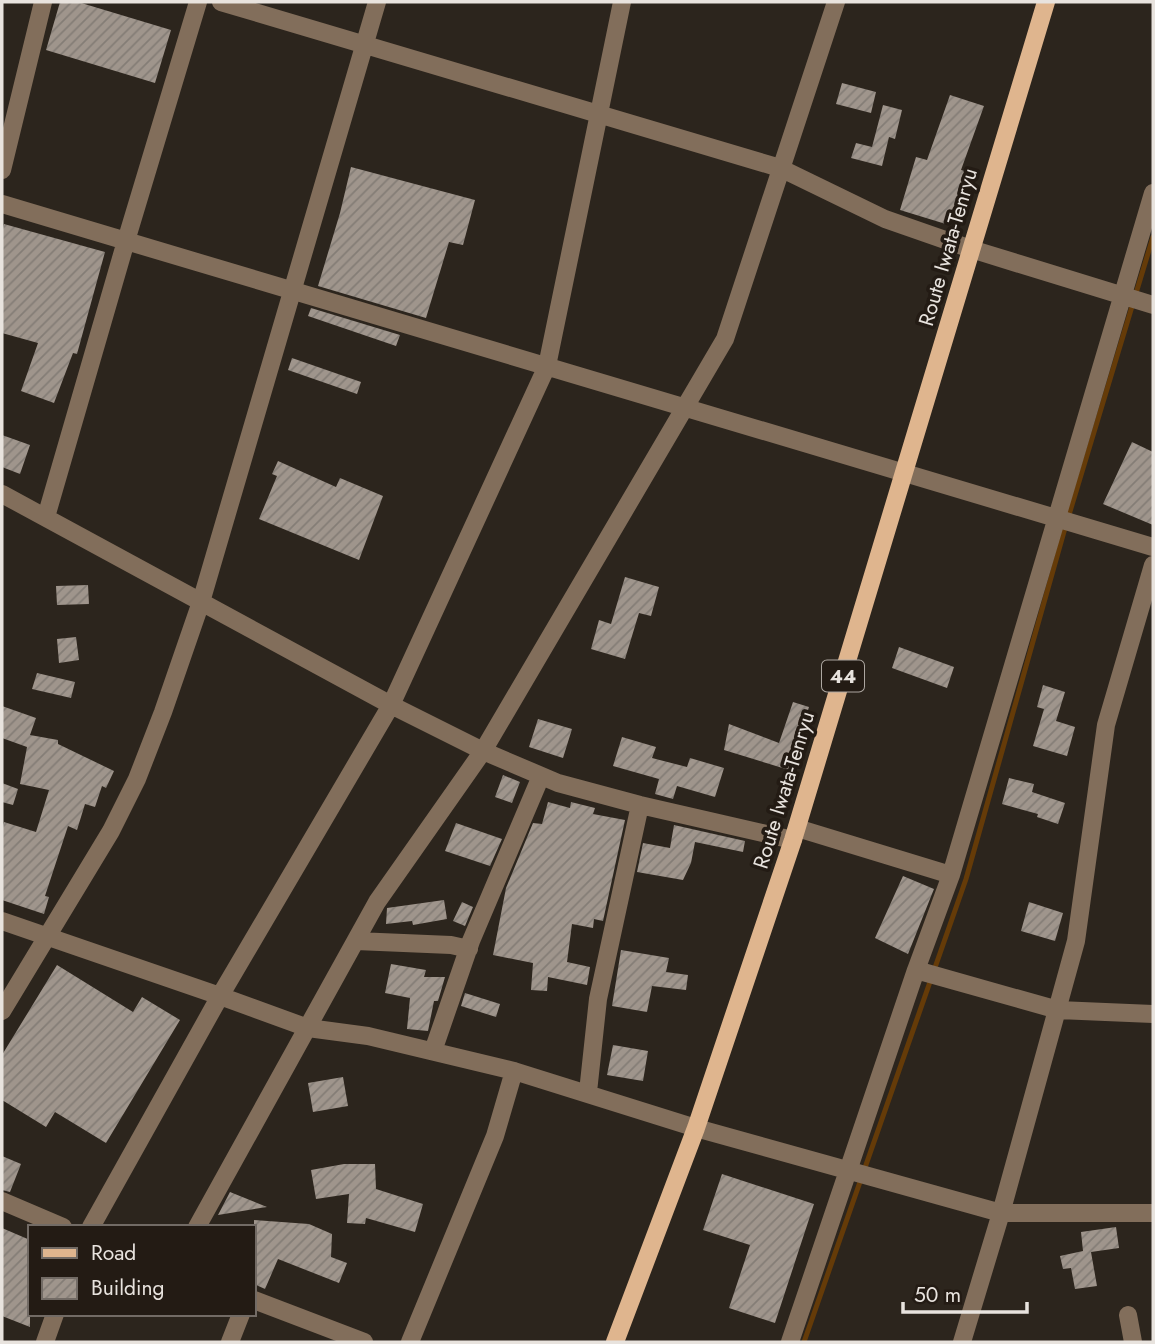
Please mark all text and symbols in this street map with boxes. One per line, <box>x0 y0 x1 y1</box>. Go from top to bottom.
street label: Route Iwata-Tenryu <box>911 164 985 330</box>
road number: 44 <box>822 660 864 692</box>
street label: Route Iwata-Tenryu <box>746 708 822 872</box>
legend <box>28 1225 256 1316</box>
text: Road <box>91 1238 136 1268</box>
scale bar <box>903 1270 1027 1314</box>
text: Building <box>91 1273 164 1303</box>
text: 50 m <box>914 1280 961 1310</box>

